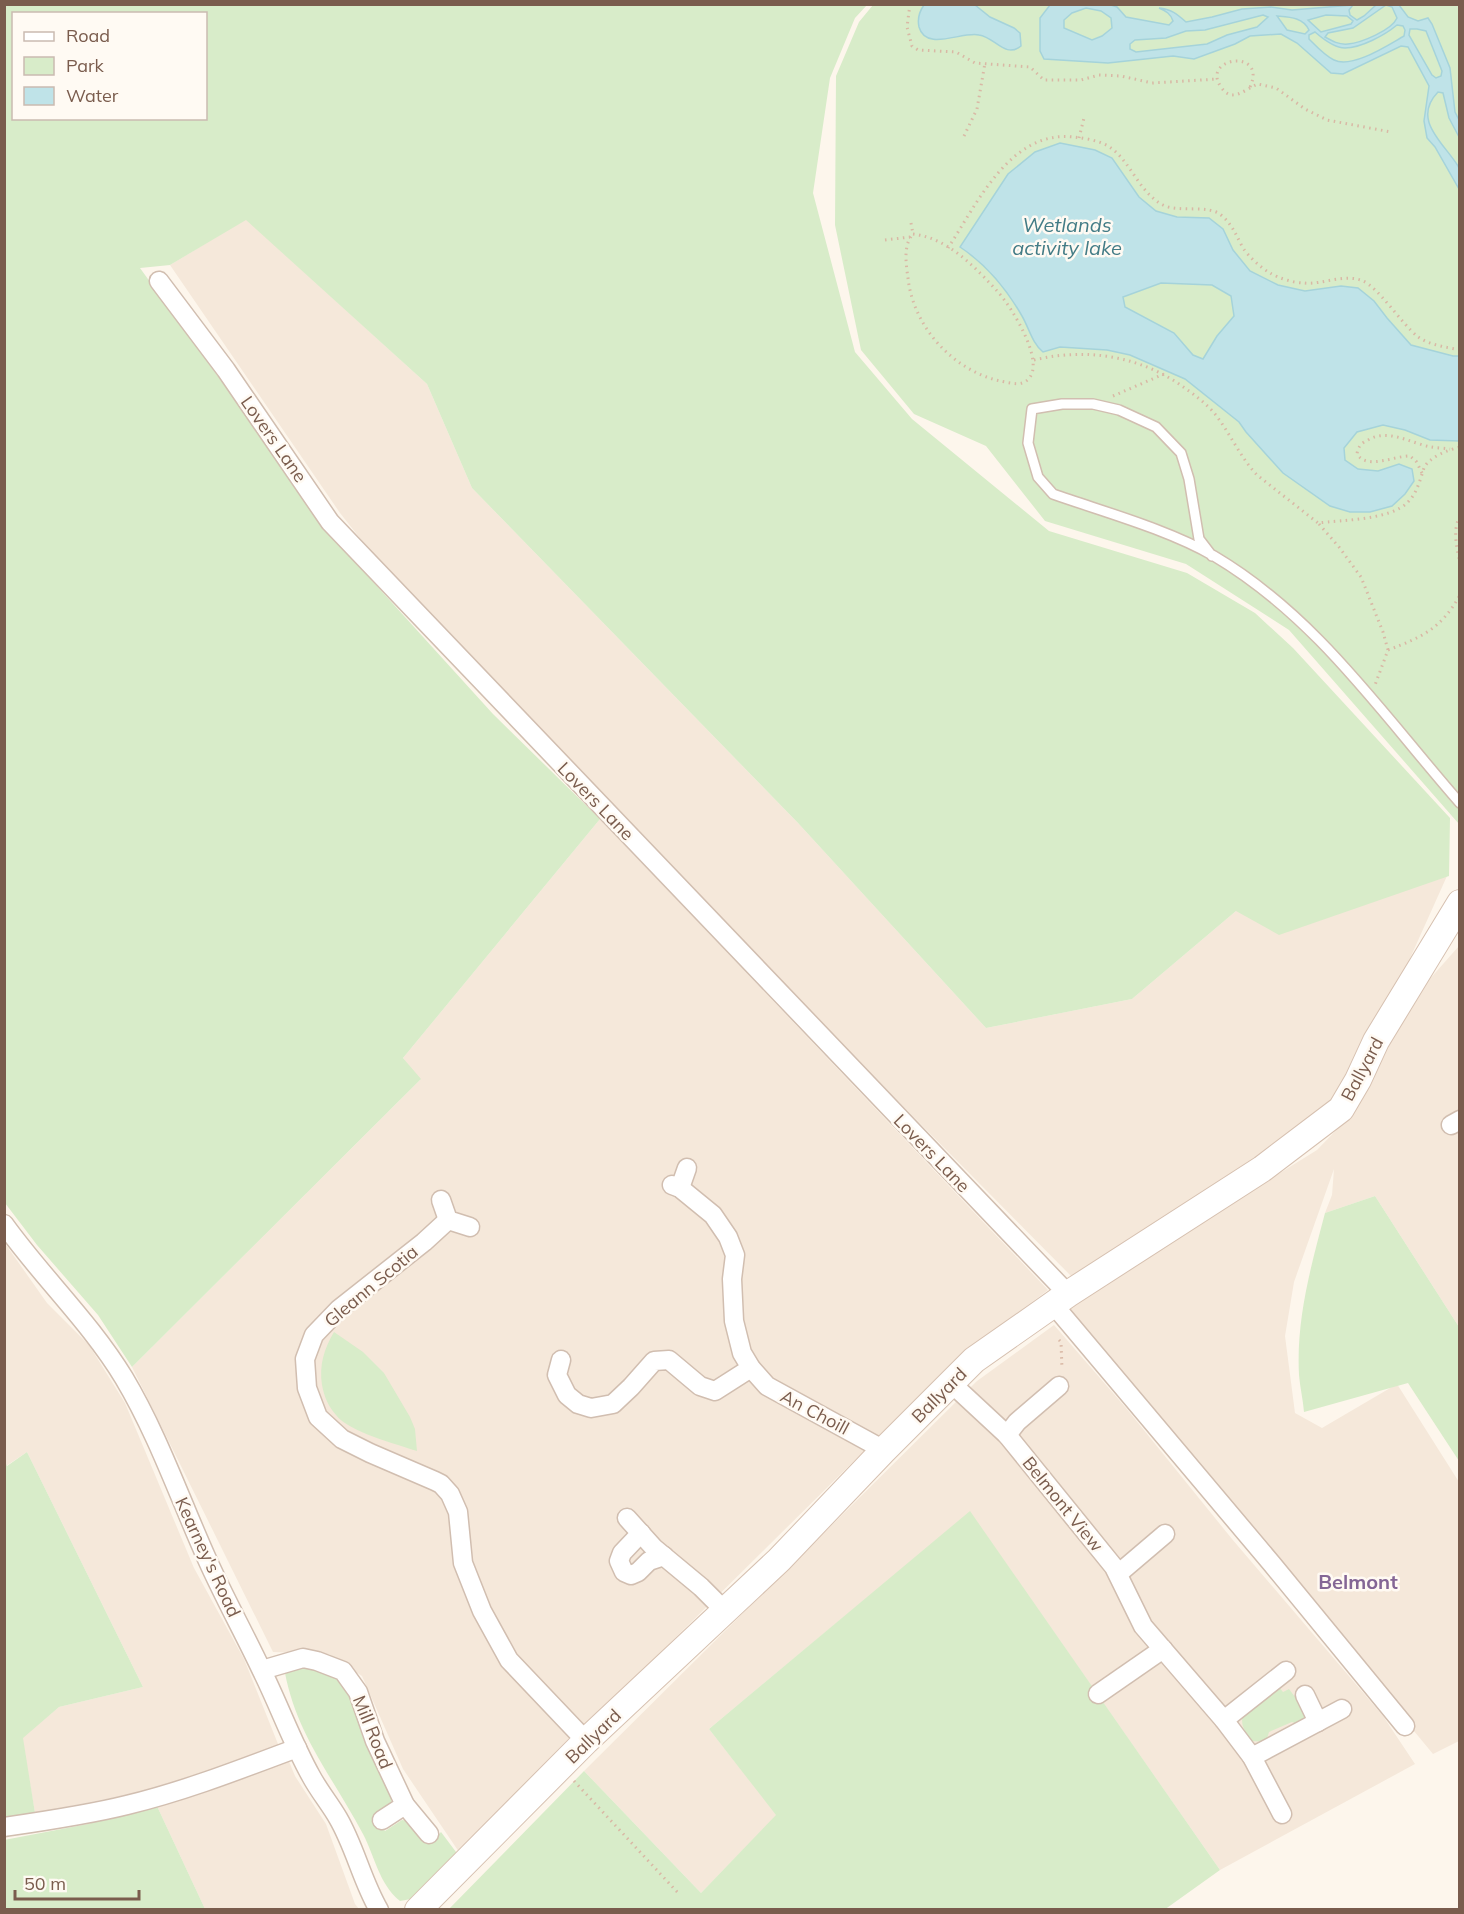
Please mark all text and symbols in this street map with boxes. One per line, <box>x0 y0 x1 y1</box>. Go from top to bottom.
legend <box>12 12 207 120</box>
text: Road <box>66 24 110 47</box>
text: Park <box>66 54 105 77</box>
text: Water <box>66 84 119 107</box>
water label: Wetlands activity lake <box>1012 212 1122 260</box>
street label: Lovers Lane <box>236 391 312 487</box>
street label: Lovers Lane <box>553 757 639 845</box>
street label: Ballyard <box>1336 1033 1388 1105</box>
street label: Lovers Lane <box>889 1109 975 1197</box>
street label: Gleann Scotia <box>319 1240 423 1332</box>
street label: Ballyard <box>906 1362 972 1428</box>
street label: An Choill <box>777 1384 853 1440</box>
street label: Belmont View <box>1018 1452 1109 1557</box>
street label: Kearney's Road <box>170 1493 246 1621</box>
district label: Belmont <box>1318 1569 1398 1594</box>
street label: Mill Road <box>348 1692 398 1772</box>
street label: Ballyard <box>560 1704 626 1768</box>
scale bar <box>15 1863 140 1901</box>
text: 50 m <box>24 1872 66 1895</box>

